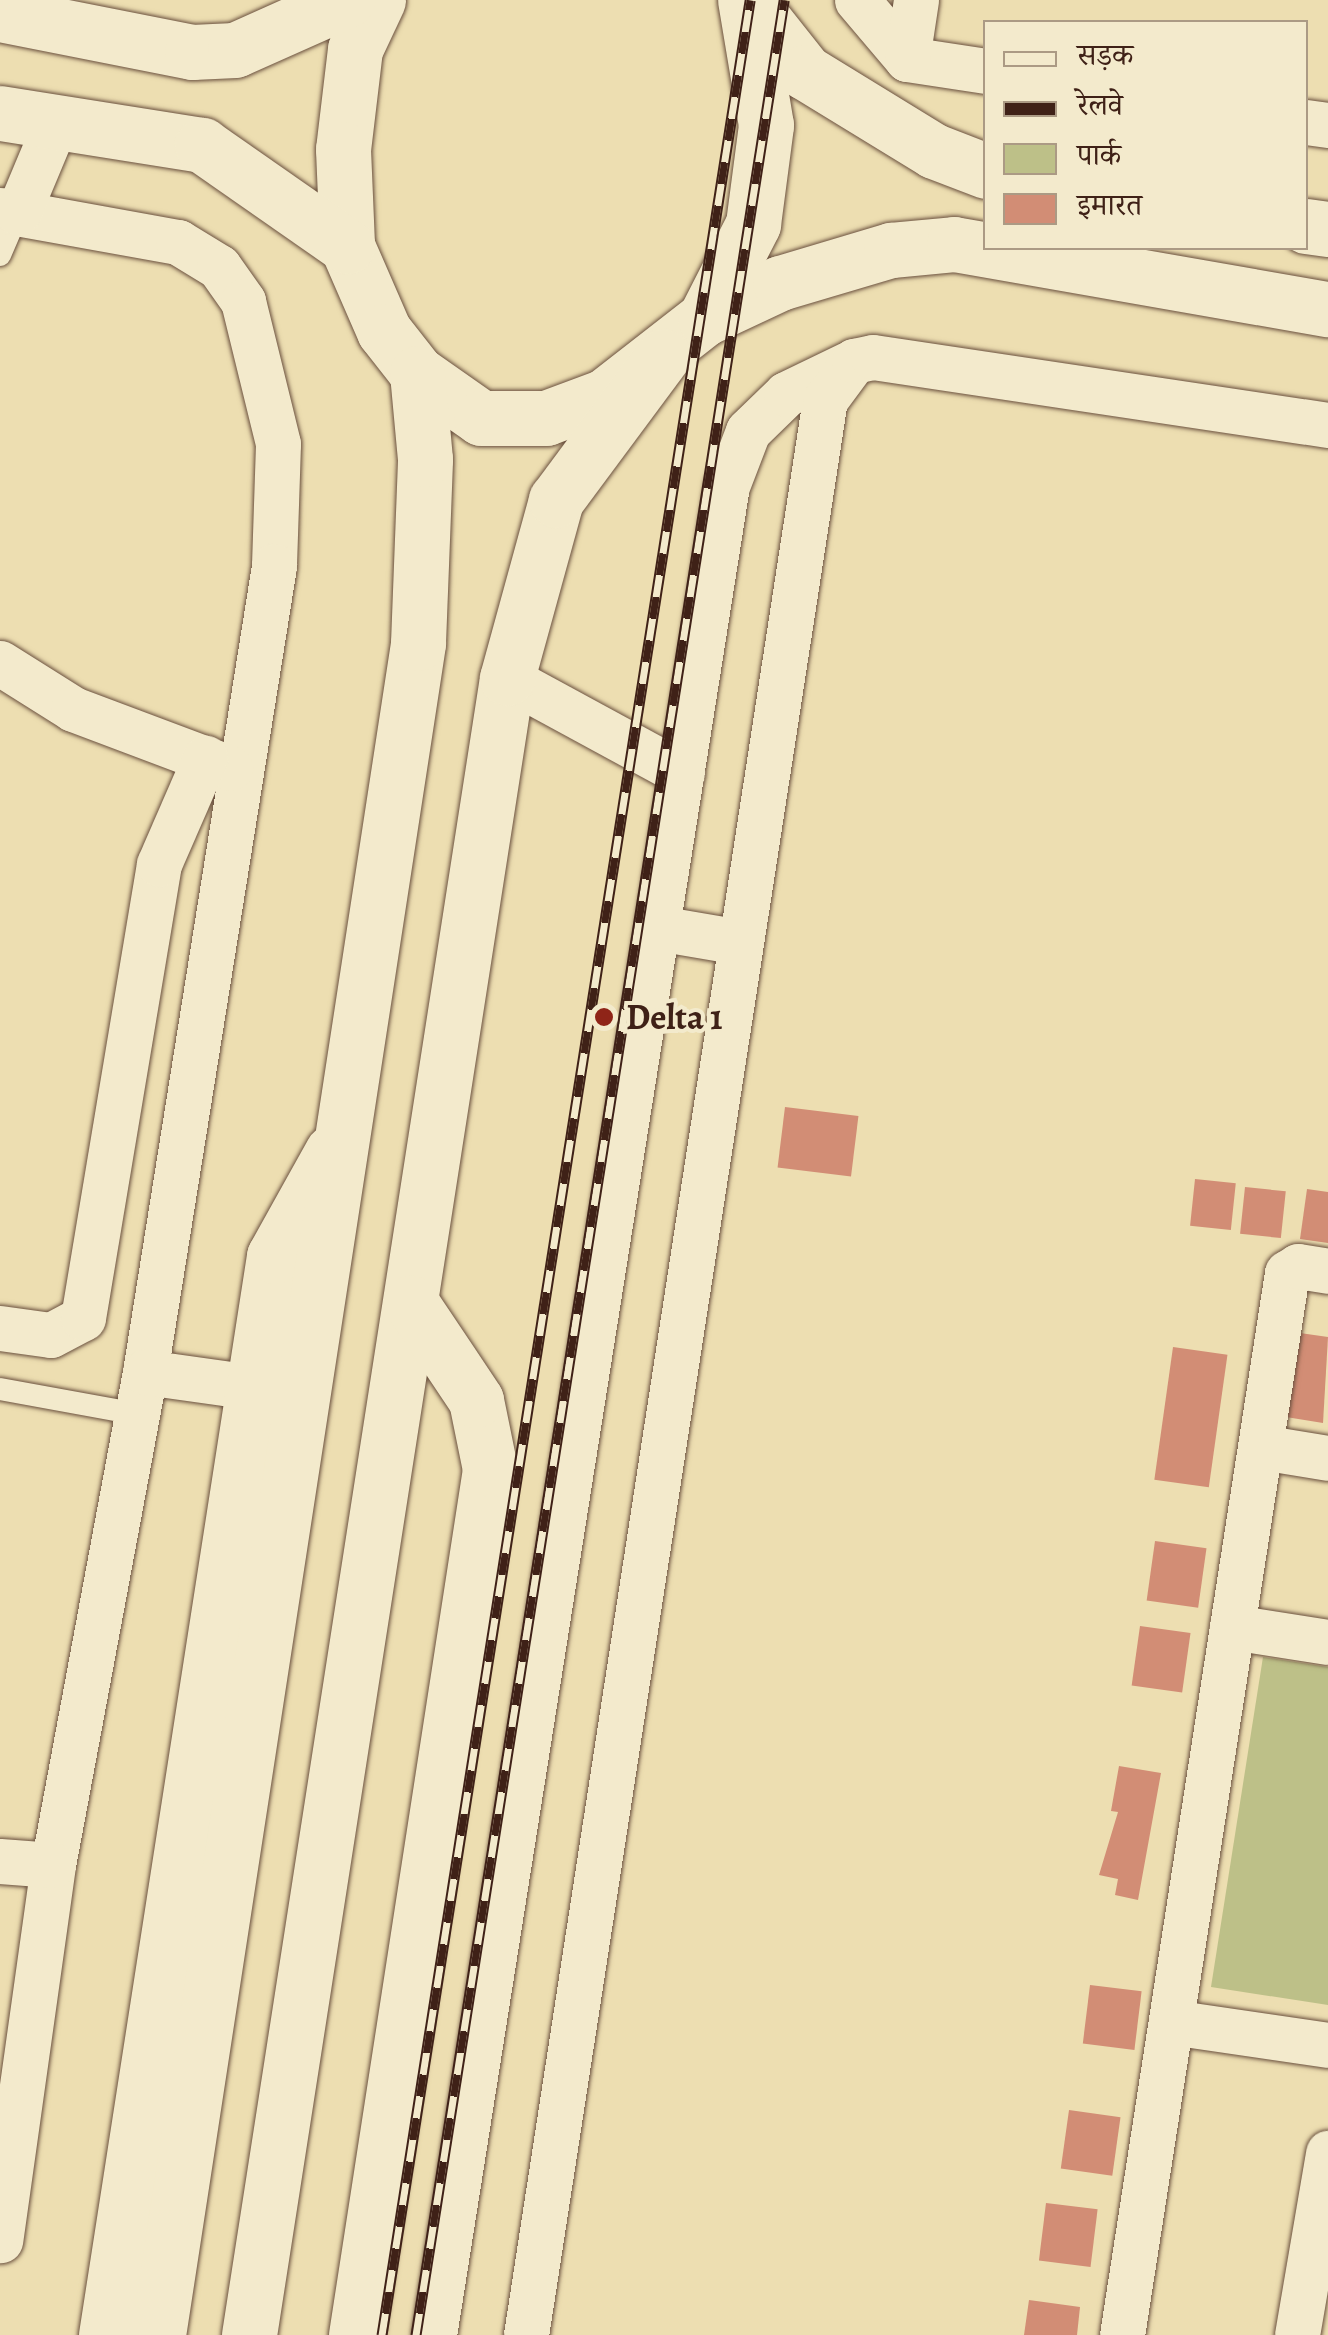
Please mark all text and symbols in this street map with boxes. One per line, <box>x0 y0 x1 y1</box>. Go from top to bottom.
legend <box>983 20 1308 250</box>
text: सड़क <box>1077 35 1133 75</box>
text: रेलवे <box>1077 85 1123 125</box>
text: पार्क <box>1077 135 1121 175</box>
text: इमारत <box>1077 185 1142 225</box>
place label: Delta 1 <box>626 996 722 1038</box>
marker: Delta 1 <box>591 1004 617 1030</box>

